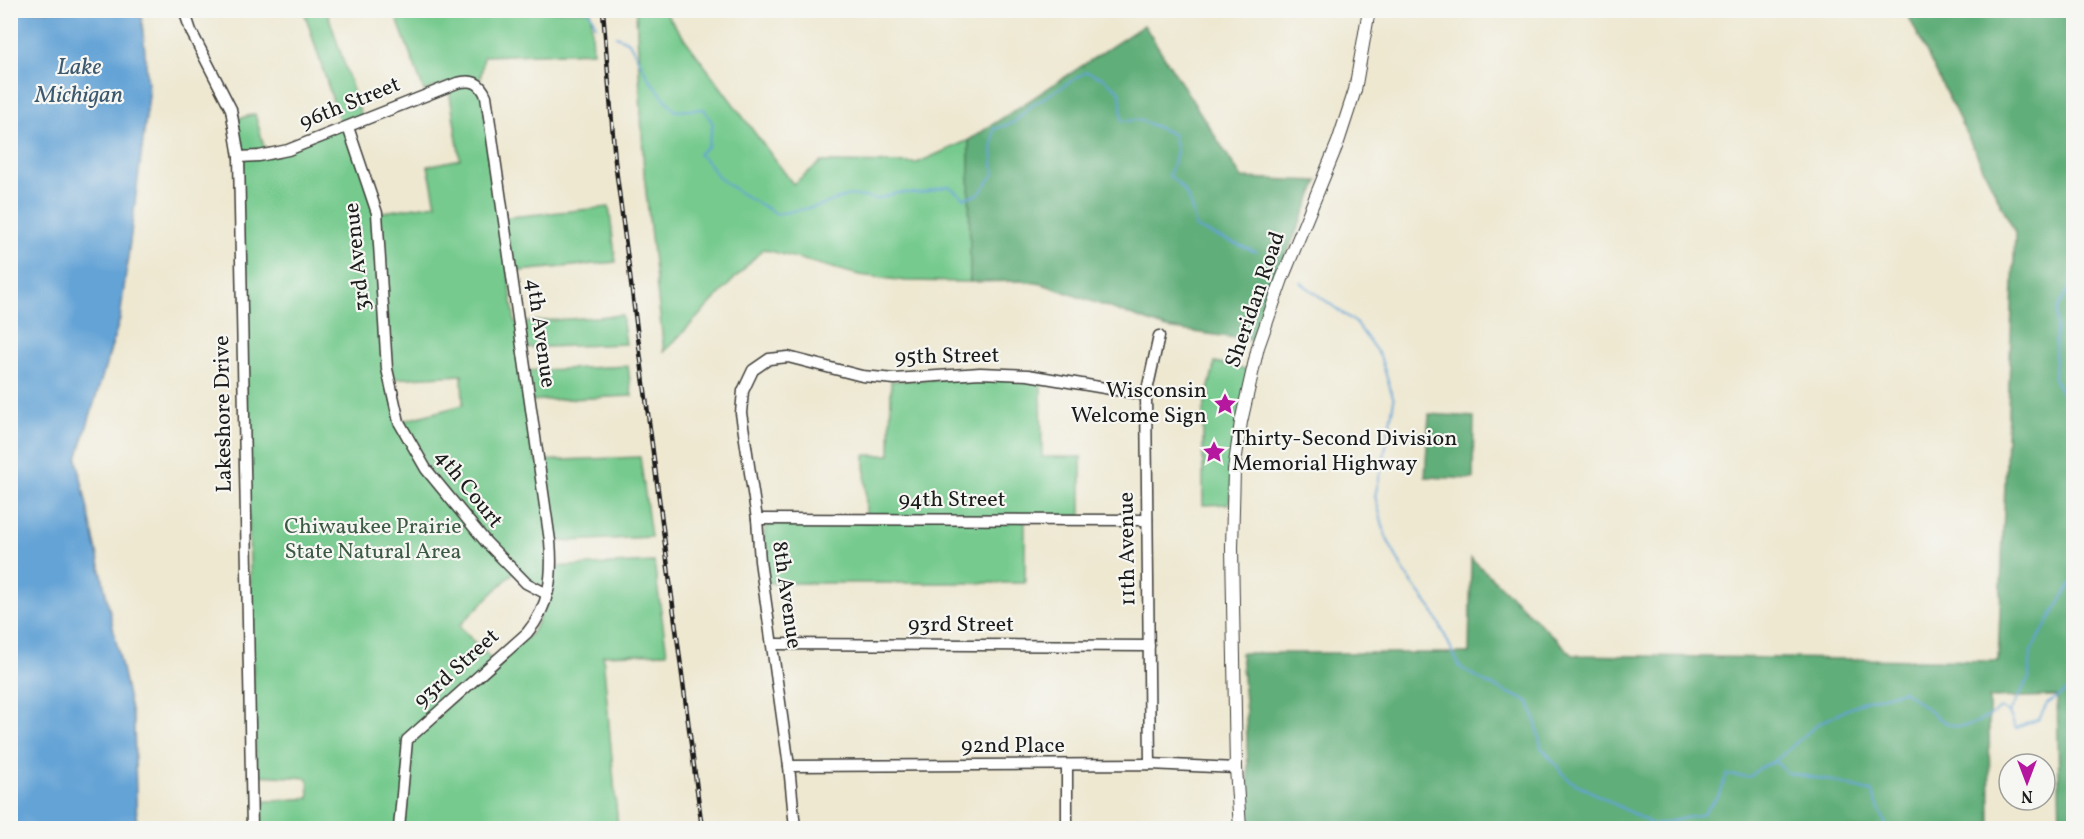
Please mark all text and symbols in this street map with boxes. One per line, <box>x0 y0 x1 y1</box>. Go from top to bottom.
water label: Lake Michigan <box>34 51 123 113</box>
street label: 96th Street <box>295 70 405 138</box>
street label: 3rd Avenue <box>337 201 379 313</box>
street label: Sheridan Road <box>1218 228 1294 372</box>
street label: 4th Avenue <box>517 276 563 390</box>
street label: Lakeshore Drive <box>207 335 241 493</box>
street label: 95th Street <box>894 341 1000 373</box>
place label: Wisconsin Welcome Sign <box>1071 376 1207 432</box>
place icon: Wisconsin Welcome Sign <box>1212 391 1238 417</box>
place label: Thirty-Second Division Memorial Highway <box>1232 424 1457 480</box>
place icon: Thirty-Second Division Memorial Highway <box>1201 439 1227 465</box>
street label: 4th Court <box>426 443 510 535</box>
street label: 94th Street <box>899 485 1006 516</box>
street label: 11th Avenue <box>1112 492 1144 606</box>
park label: Chiwaukee Prairie State Natural Area <box>284 512 462 568</box>
street label: 8th Avenue <box>763 539 809 651</box>
street label: 93rd Street <box>908 610 1014 641</box>
street label: 93rd Street <box>407 622 507 716</box>
street label: 92nd Place <box>961 731 1065 762</box>
north arrow <box>1997 752 2057 812</box>
text: N <box>2021 784 2033 806</box>

